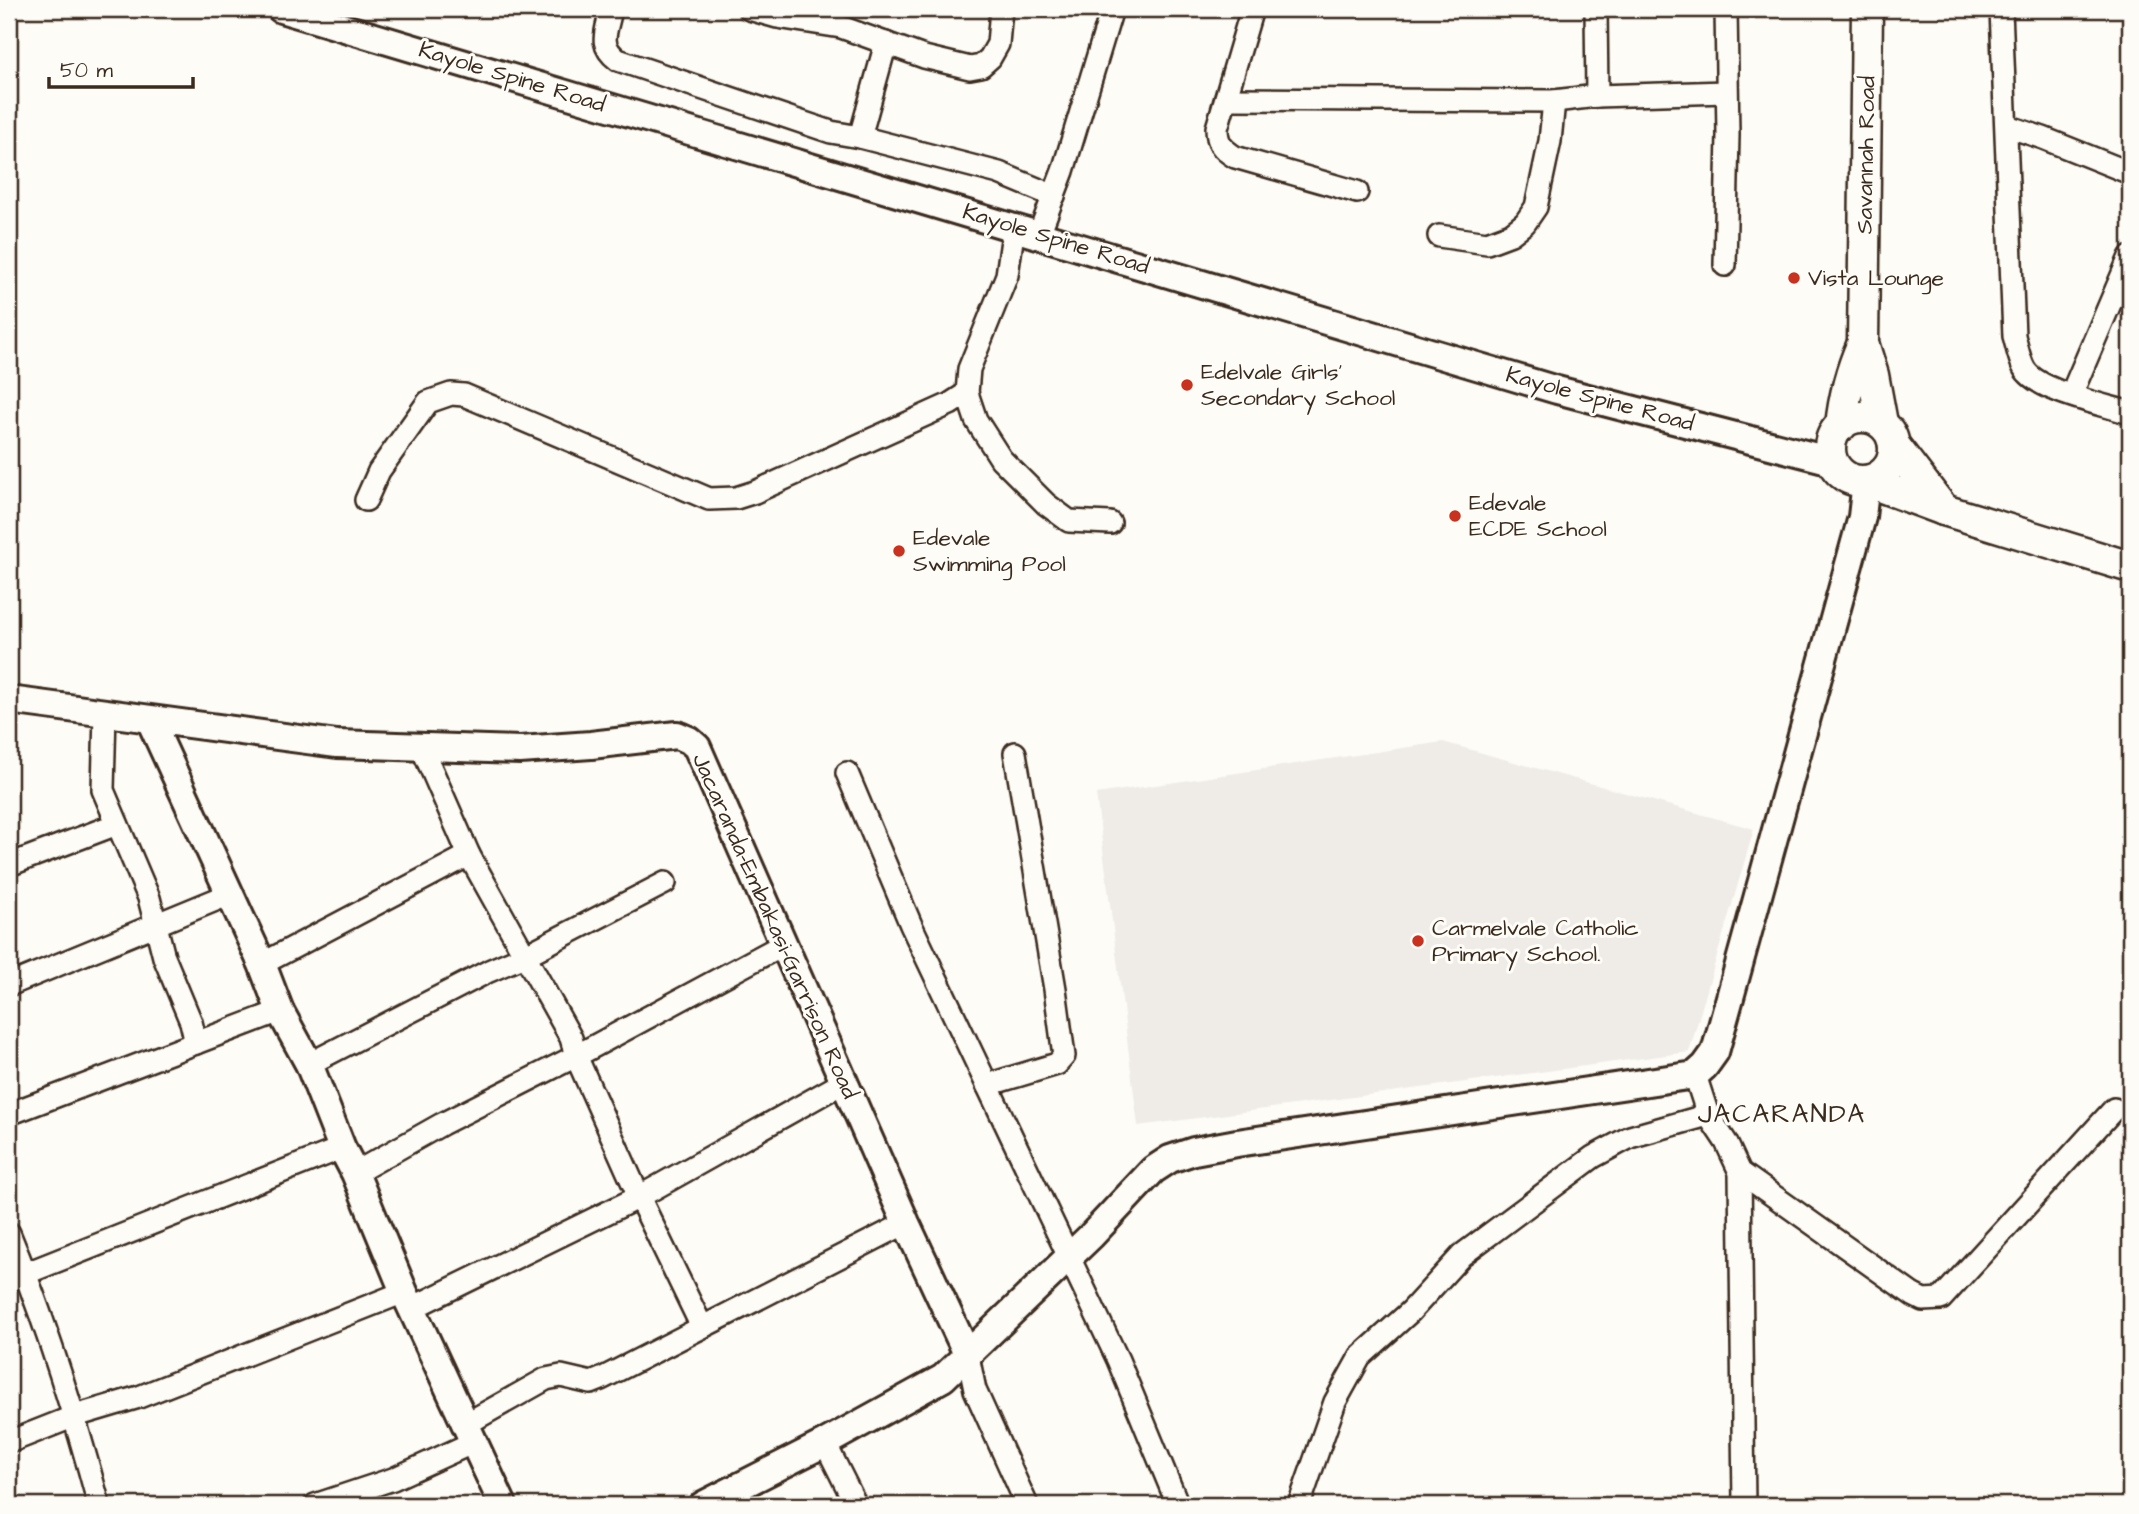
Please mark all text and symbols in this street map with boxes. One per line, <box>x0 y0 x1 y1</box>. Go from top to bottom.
street label: Kayole Spine Road <box>414 33 609 122</box>
scale bar <box>49 46 192 90</box>
text: 50 m <box>60 56 114 85</box>
street label: Savannah Road <box>1849 75 1883 234</box>
street label: Kayole Spine Road <box>958 195 1153 284</box>
place label: Vista Lounge <box>1808 262 1944 295</box>
marker: Vista Lounge <box>1786 270 1802 286</box>
place label: Edelvale Girls' Secondary School <box>1201 356 1395 415</box>
street label: Kayole Spine Road <box>1502 359 1698 441</box>
marker: Edelvale Girls' Secondary School <box>1179 377 1195 393</box>
place label: Edevale ECDE School <box>1469 487 1607 545</box>
marker: Edevale ECDE School <box>1447 508 1463 524</box>
place label: Edevale Swimming Pool <box>913 522 1066 581</box>
marker: Edevale Swimming Pool <box>891 543 907 559</box>
street label: Jacaranda-Embakasi-Garrison Road <box>684 748 866 1104</box>
place label: Carmelvale Catholic Primary School. <box>1432 912 1639 971</box>
marker: Carmelvale Catholic Primary School. <box>1410 933 1426 949</box>
district label: JACARANDA <box>1698 1096 1866 1132</box>

